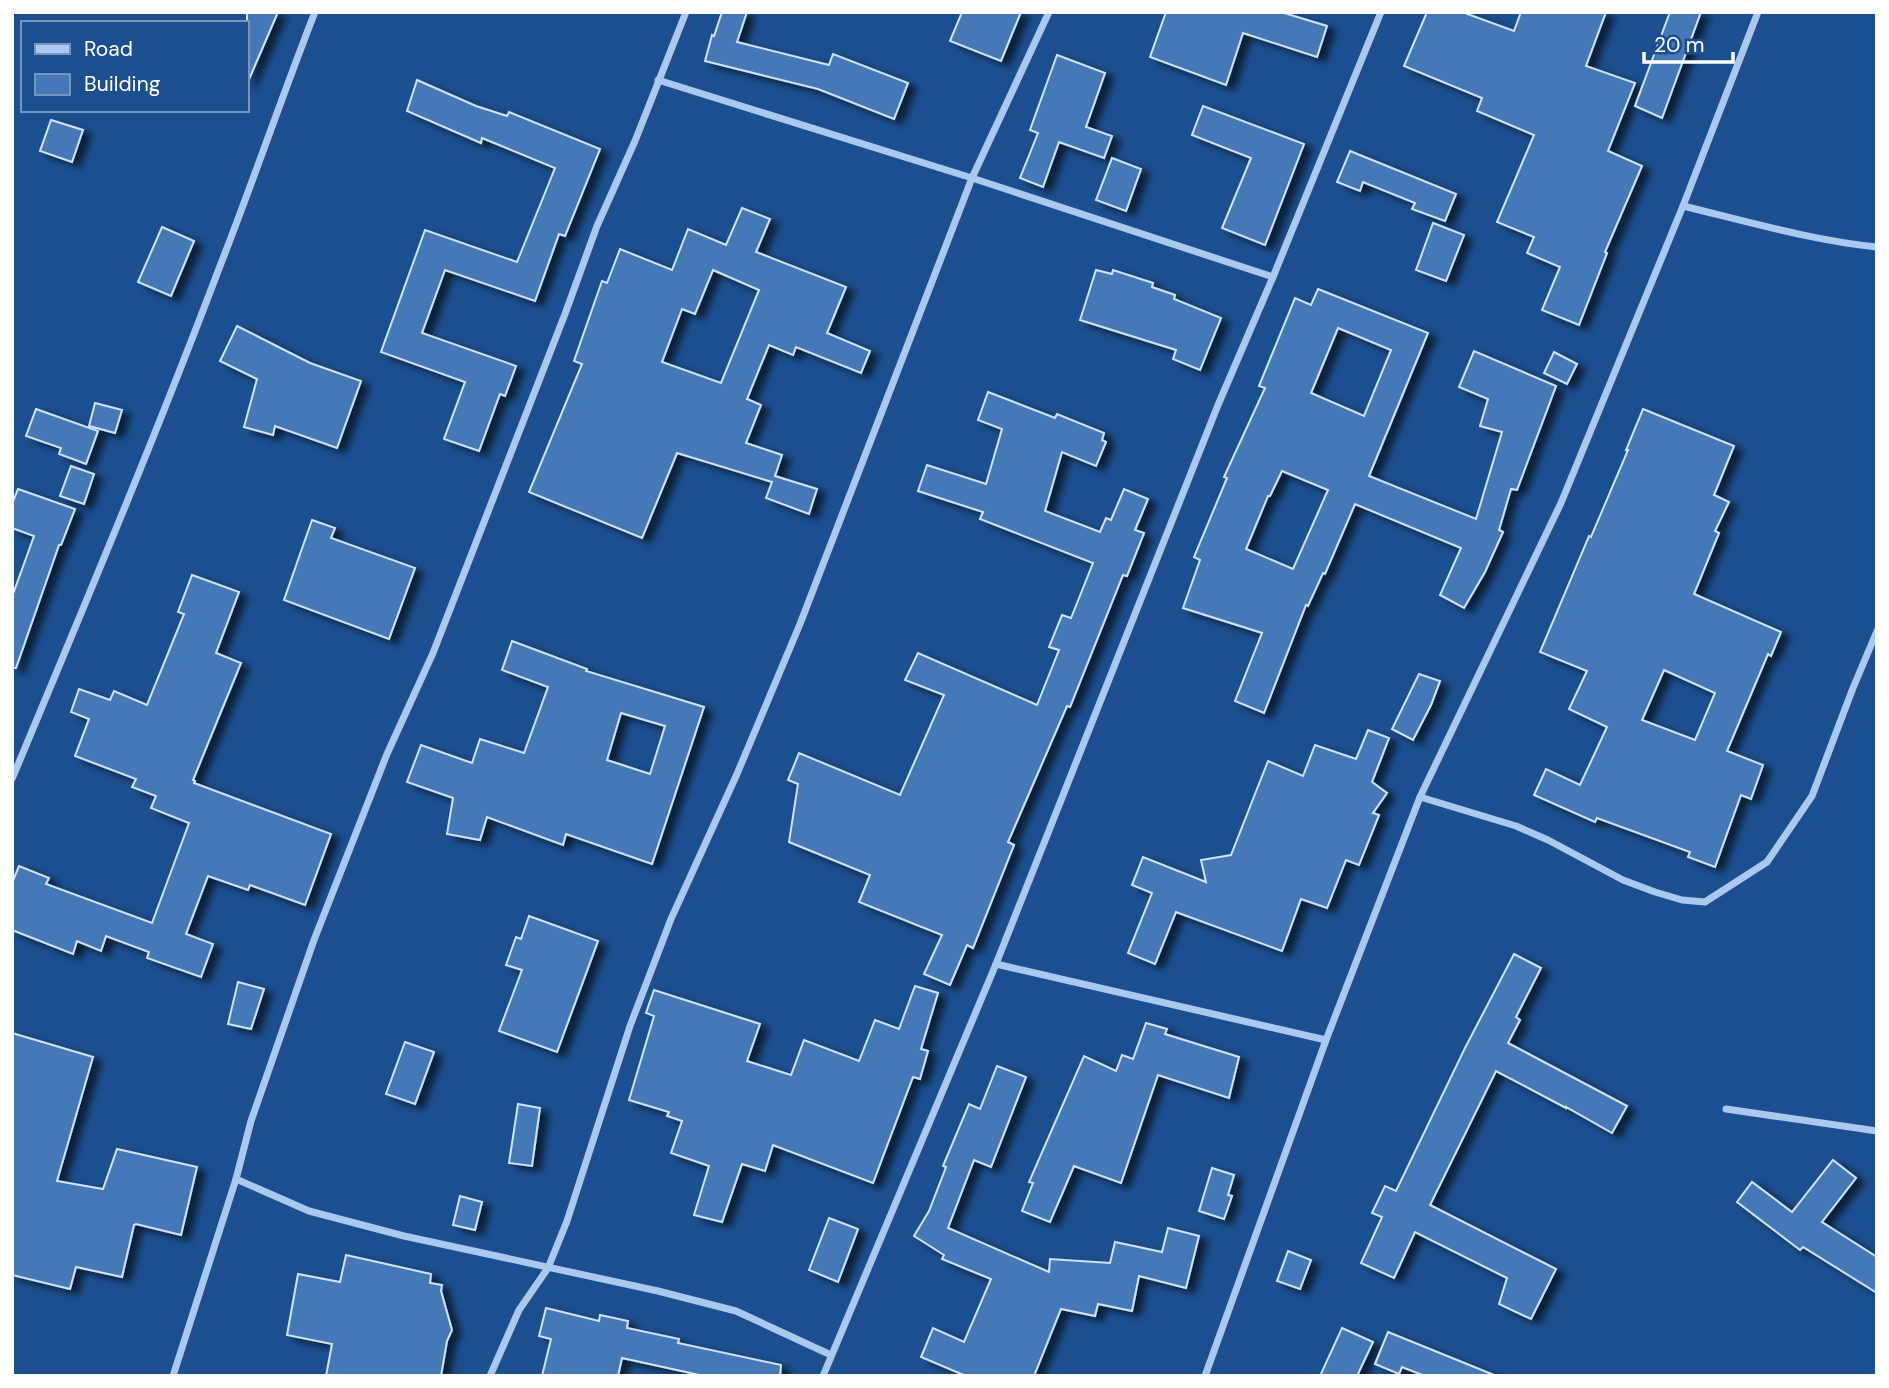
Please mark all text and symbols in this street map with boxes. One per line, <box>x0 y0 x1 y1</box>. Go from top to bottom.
legend <box>21 21 248 112</box>
scale bar <box>1644 21 1733 65</box>
text: 20 m <box>1654 31 1705 59</box>
text: Road <box>84 35 133 63</box>
text: Building <box>84 70 161 98</box>

